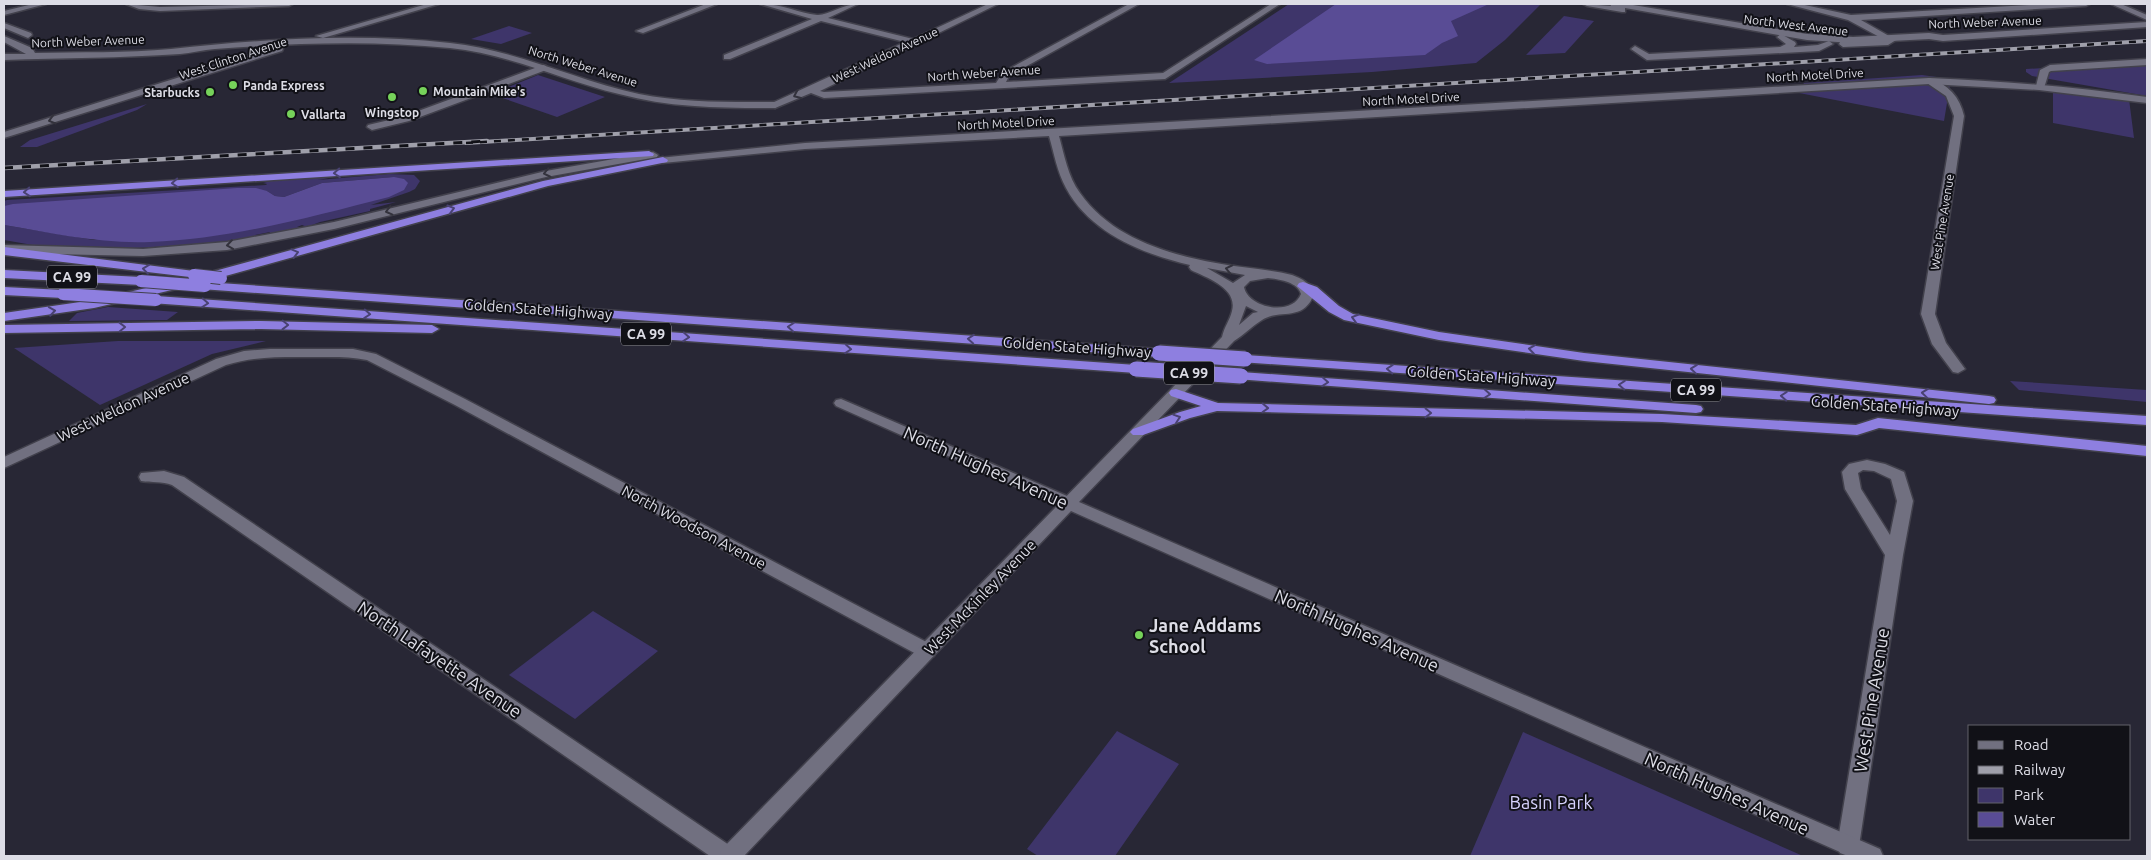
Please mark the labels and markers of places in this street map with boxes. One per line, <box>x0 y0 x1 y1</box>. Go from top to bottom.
marker: Panda Express <box>227 79 239 91</box>
place label: Panda Express <box>243 79 325 92</box>
marker: Mountain Mike's <box>417 85 429 97</box>
place label: Mountain Mike's <box>433 85 526 98</box>
place label: Starbucks <box>144 86 200 99</box>
marker: Starbucks <box>204 86 216 98</box>
marker: Wingstop <box>386 91 398 103</box>
place label: Wingstop <box>365 106 419 119</box>
marker: Vallarta <box>285 108 297 120</box>
place label: Vallarta <box>301 108 346 121</box>
place label: Jane Addams School <box>1149 615 1261 656</box>
marker: Jane Addams School <box>1133 629 1145 641</box>

